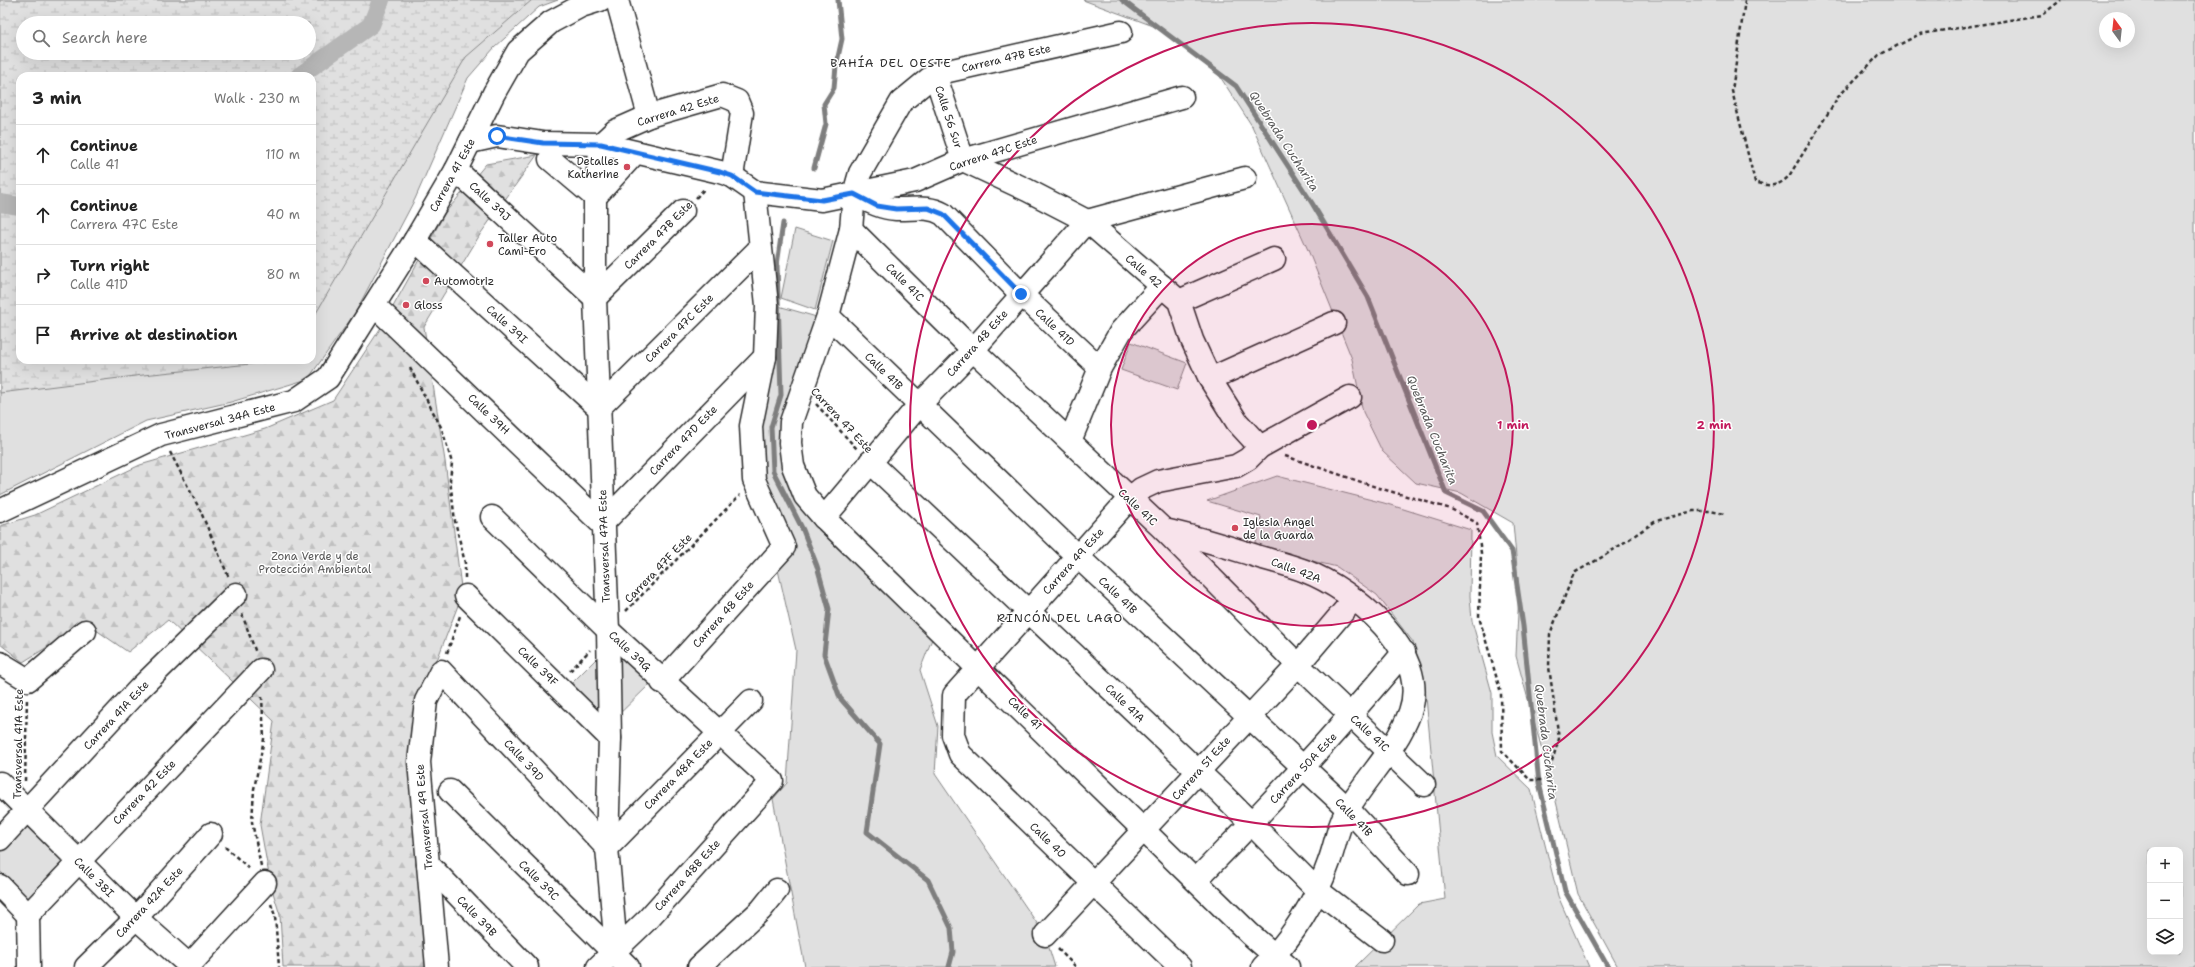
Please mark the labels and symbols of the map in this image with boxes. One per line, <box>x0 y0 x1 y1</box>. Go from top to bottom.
north arrow <box>2099 12 2135 48</box>
street label: Carrera 47B Este <box>960 41 1052 76</box>
district label: BAHÍA DEL OESTE <box>830 55 952 71</box>
street label: Calle 56 Sur <box>931 84 966 151</box>
water label: Quebrada Cucharita <box>1245 88 1323 194</box>
street label: Carrera 42 Este <box>635 91 721 130</box>
route start <box>488 127 506 145</box>
street label: Carrera 47C Este <box>947 132 1039 175</box>
street label: Carrera 41 Este <box>426 136 479 215</box>
place label: Detalles Katherine <box>567 154 619 182</box>
marker: Detalles Katherine <box>622 162 632 172</box>
street label: Calle 39J <box>466 178 514 225</box>
street label: Carrera 47B Este <box>621 198 696 273</box>
place label: Taller Auto Cami-Ero <box>498 231 557 259</box>
marker: Taller Auto Cami-Ero <box>485 239 495 249</box>
street label: Calle 42 <box>1122 251 1165 292</box>
street label: Calle 41C <box>882 260 927 305</box>
place label: Automotriz <box>434 274 494 289</box>
marker: Automotriz <box>421 276 431 286</box>
route end <box>1012 285 1030 303</box>
street label: Carrera 47C Este <box>642 291 717 366</box>
place label: Gloss <box>414 298 443 313</box>
marker: Gloss <box>401 300 411 310</box>
street label: Calle 39I <box>483 302 531 347</box>
street label: Calle 41D <box>1032 305 1078 350</box>
street label: Carrera 48 Este <box>943 307 1011 380</box>
street label: Calle 41B <box>861 349 907 394</box>
water label: Quebrada Cucharita <box>1403 373 1461 487</box>
street label: Carrera 47 Este <box>807 384 876 456</box>
street label: Calle 39H <box>464 391 513 438</box>
street label: Transversal 34A Este <box>163 399 277 443</box>
street label: Carrera 47D Este <box>646 402 721 479</box>
text: 1 min <box>1497 417 1529 433</box>
text: 2 min <box>1697 417 1732 433</box>
centre of rings <box>1305 418 1319 432</box>
street label: Calle 41C <box>1115 485 1161 530</box>
street label: Transversal 47A Este <box>595 489 614 603</box>
place label: Iglesia Angel de la Guarda <box>1243 515 1315 543</box>
marker: Iglesia Angel de la Guarda <box>1230 523 1240 533</box>
street label: Carrera 49 Este <box>1039 525 1107 598</box>
street label: Carrera 47F Este <box>621 530 695 606</box>
park label: Zona Verde y de Protección Ambiental <box>259 549 372 577</box>
street label: Calle 42A <box>1269 555 1323 586</box>
street label: Calle 41B <box>1095 573 1141 618</box>
street label: Carrera 48 Este <box>689 578 757 651</box>
district label: RINCÓN DEL LAGO <box>997 610 1123 626</box>
street label: Calle 39G <box>605 628 655 675</box>
street label: Calle 39F <box>514 643 561 689</box>
street label: Carrera 41A Este <box>80 677 152 753</box>
street label: Calle 41A <box>1102 681 1148 726</box>
water label: Quebrada Cucharita <box>1531 683 1561 801</box>
street label: Transversal 41A Este <box>10 689 27 799</box>
street label: Calle 41 <box>1004 694 1045 733</box>
street label: Calle 41C <box>1347 711 1393 756</box>
street label: Carrera 50A Este <box>1266 729 1340 807</box>
street label: Carrera 51 Este <box>1169 733 1234 803</box>
street label: Calle 39D <box>500 736 547 784</box>
street label: Carrera 48A Este <box>641 736 716 813</box>
street label: Carrera 42 Este <box>109 757 179 828</box>
street label: Transversal 49 Este <box>412 764 437 870</box>
street label: Calle 41B <box>1332 795 1376 840</box>
street label: Calle 40 <box>1026 819 1069 861</box>
street label: Carrera 48B Este <box>651 836 724 914</box>
street label: Calle 38I <box>70 854 117 901</box>
street label: Calle 39C <box>515 857 562 904</box>
street label: Carrera 42A Este <box>112 863 186 941</box>
street label: Calle 39B <box>453 893 500 940</box>

